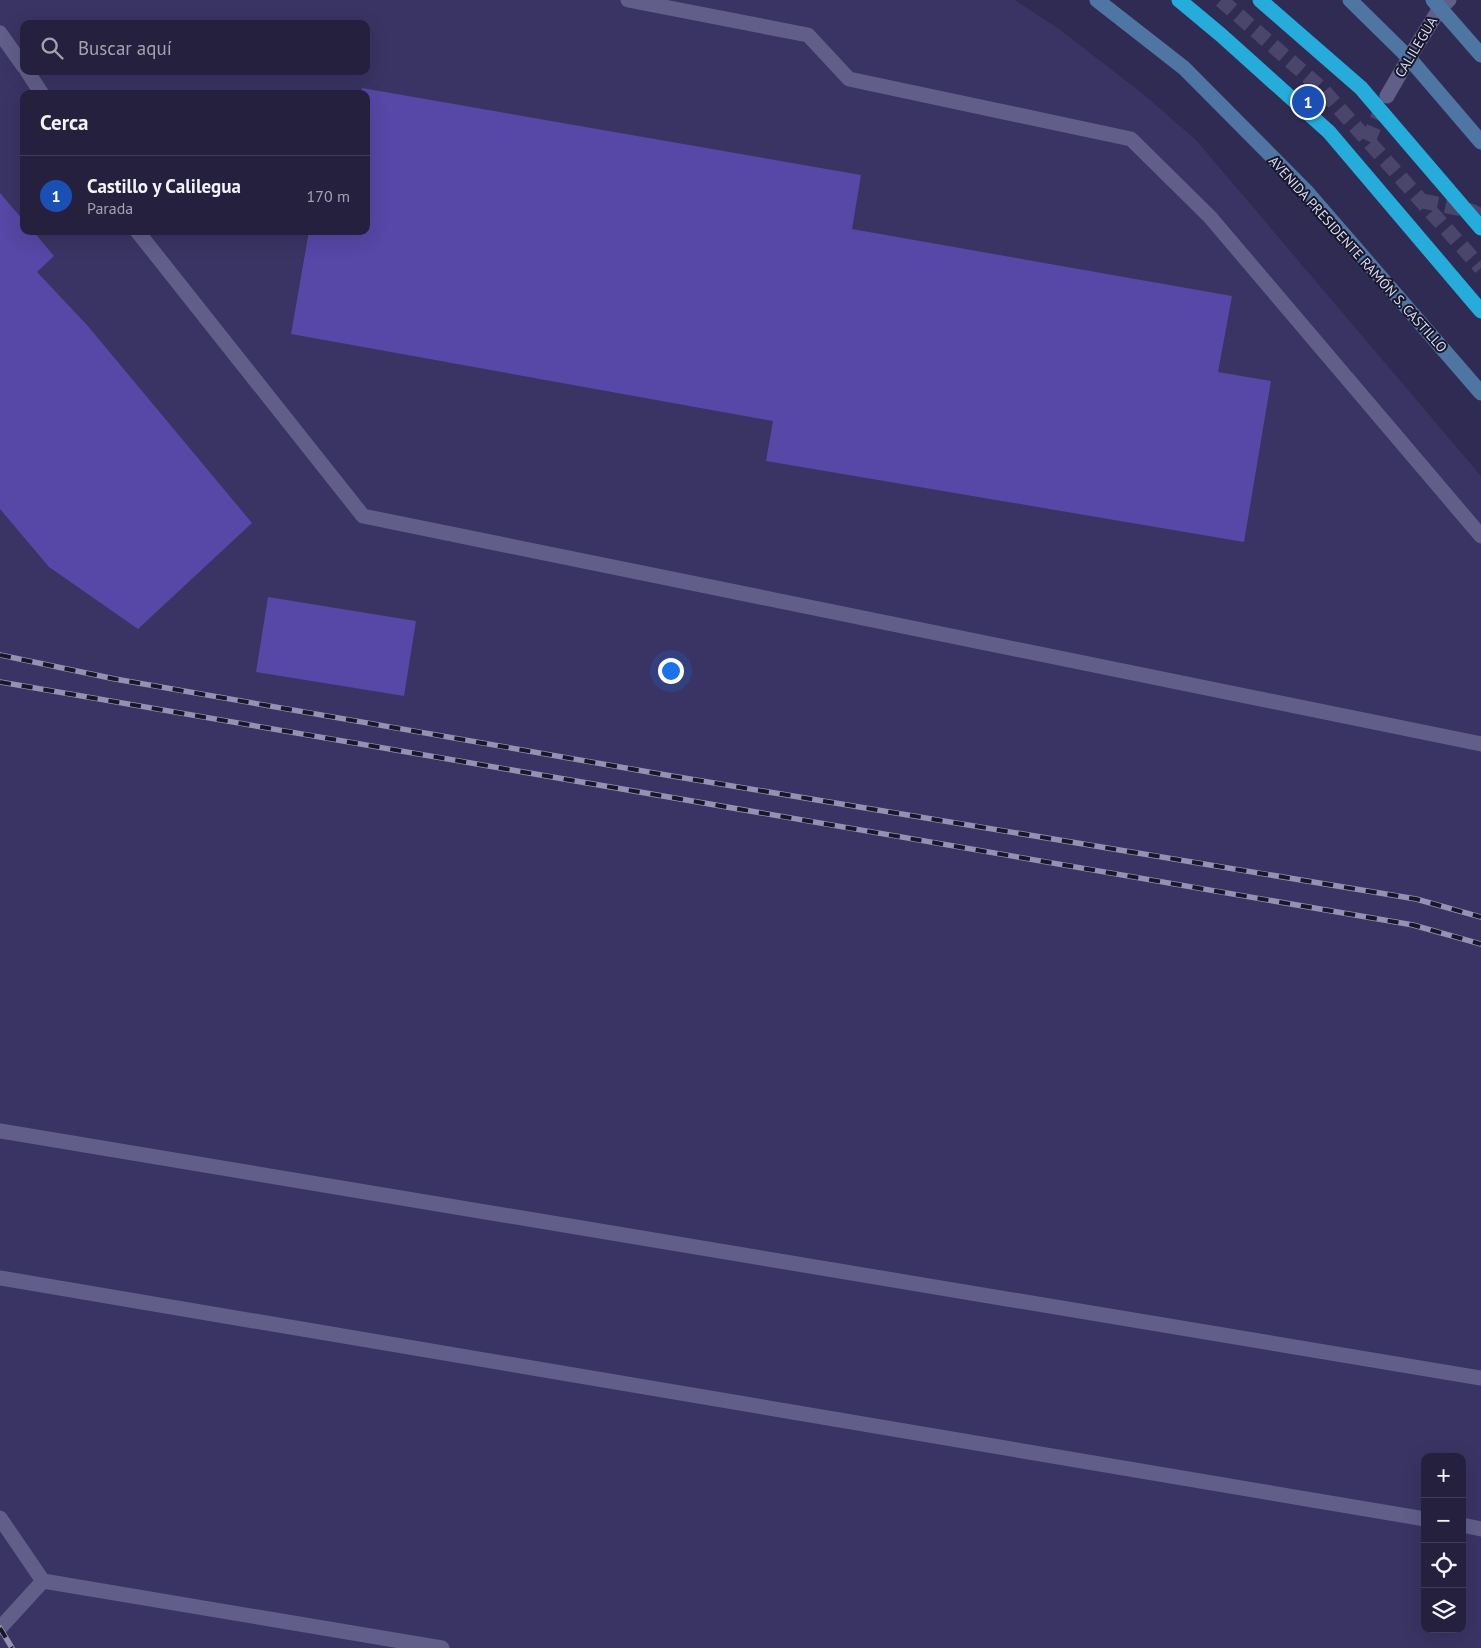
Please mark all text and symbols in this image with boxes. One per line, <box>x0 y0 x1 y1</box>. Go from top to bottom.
street label: CALILEGUA <box>1391 13 1442 81</box>
search box <box>20 20 370 75</box>
icon: search <box>38 34 66 62</box>
text: Buscar aquí <box>78 36 172 60</box>
pin: 1 <box>1292 83 1324 121</box>
text: Cerca <box>40 109 89 136</box>
street label: AVENIDA PRESIDENTE RAMÓN S. CASTILLO <box>1265 152 1451 356</box>
text: Castillo y Calilegua <box>87 174 241 198</box>
text: 1 <box>51 186 61 206</box>
text: 170 m <box>307 186 350 206</box>
text: Parada <box>87 198 133 218</box>
your location <box>658 658 684 684</box>
map controls <box>1421 1453 1466 1633</box>
button: + <box>1421 1453 1466 1498</box>
button: − <box>1421 1498 1466 1543</box>
button: locate <box>1421 1543 1466 1588</box>
button: layers <box>1421 1588 1466 1633</box>

